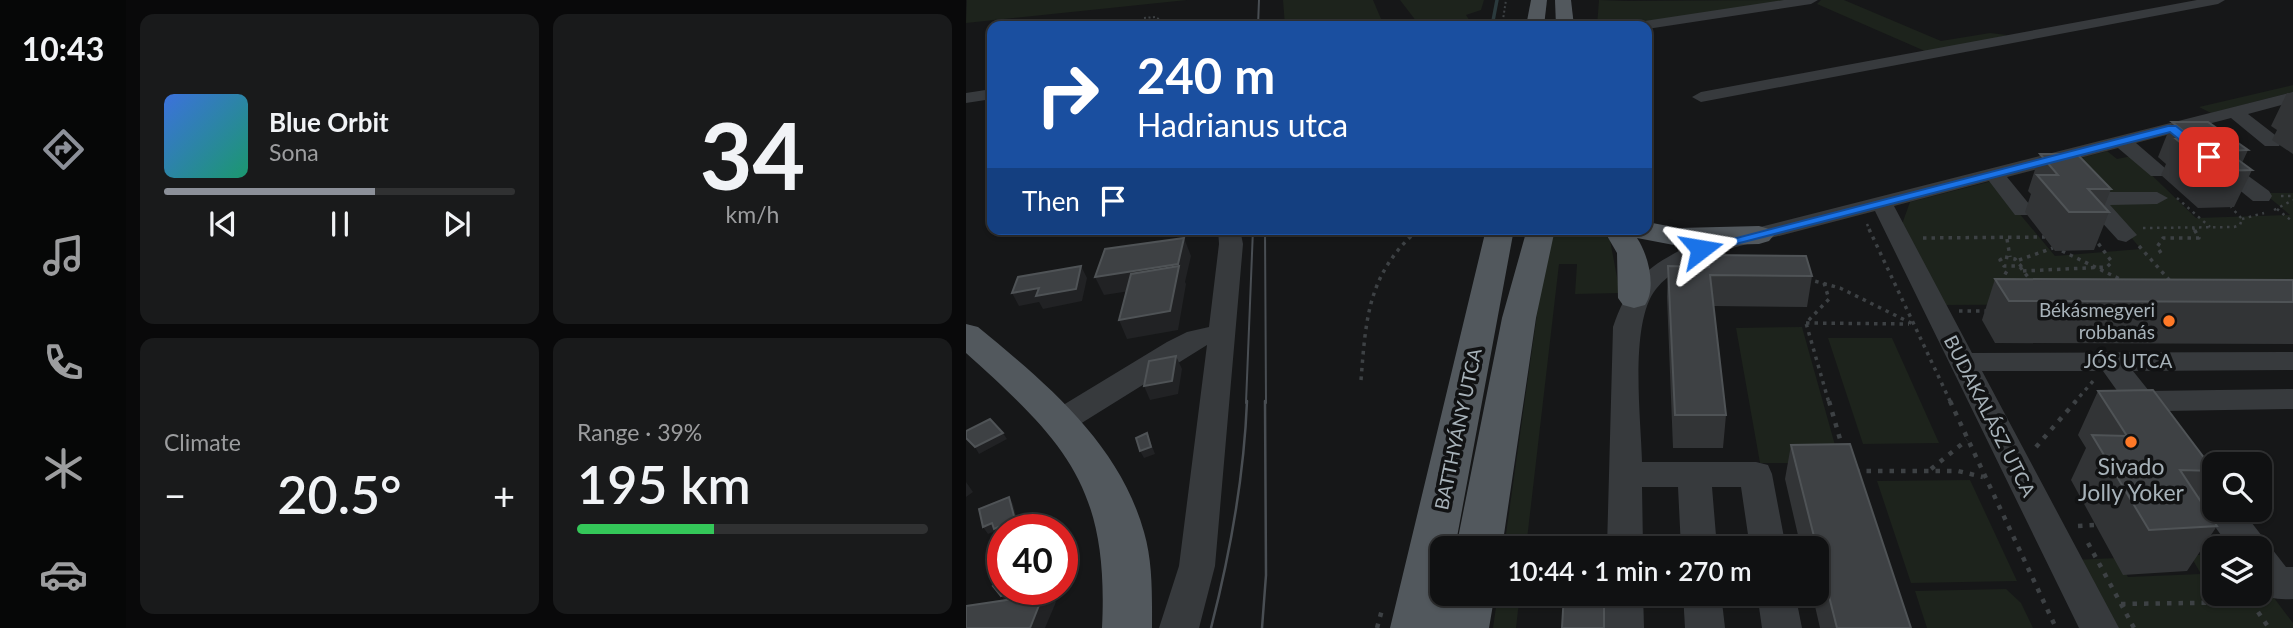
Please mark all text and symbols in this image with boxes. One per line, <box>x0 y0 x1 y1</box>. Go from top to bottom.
text: 10:43 <box>22 29 104 68</box>
text: 240 m <box>1137 46 1275 104</box>
icon: right <box>1022 49 1113 140</box>
text: 34 <box>700 100 805 209</box>
text: Hadrianus utca <box>1137 105 1348 144</box>
text: Blue Orbit <box>269 106 389 138</box>
icon: directions <box>39 125 88 174</box>
pin <box>2179 127 2239 187</box>
text: Sona <box>269 138 319 166</box>
icon: arrive <box>2190 138 2228 176</box>
icon: arrive <box>1094 182 1132 220</box>
text: Then <box>1022 185 1080 217</box>
text: km/h <box>726 200 779 228</box>
icon: previous <box>204 205 242 243</box>
icon: pause <box>321 205 359 243</box>
icon: next <box>438 205 476 243</box>
position arrow <box>1664 212 1738 286</box>
icon: music <box>39 231 88 280</box>
place label: Békásmegyeri robbanás <box>2039 298 2155 343</box>
marker: Békásmegyeri robbanás <box>2161 313 2177 329</box>
street label: BUDAKALÁSZ UTCA <box>1940 331 2041 500</box>
icon: phone <box>39 338 88 387</box>
street label: BATTHYÁNY UTCA <box>1429 346 1486 512</box>
street label: JÓS UTCA <box>2084 349 2172 372</box>
text: Range · 39% <box>577 418 702 446</box>
text: Climate <box>164 428 241 456</box>
marker: Sivado Jolly Yoker <box>2123 434 2139 450</box>
icon: climate <box>39 444 88 493</box>
place label: Sivado Jolly Yoker <box>2078 452 2185 506</box>
map controls <box>2202 452 2272 606</box>
button: search <box>2202 452 2272 522</box>
text: 195 km <box>577 453 751 515</box>
text: 20.5° <box>277 463 402 525</box>
text: − <box>164 472 186 518</box>
text: + <box>493 472 515 518</box>
speed limit sign: 40 <box>987 514 1078 605</box>
button: layers <box>2202 536 2272 606</box>
icon: car <box>39 550 88 599</box>
text: 10:44 · 1 min · 270 m <box>1507 555 1752 587</box>

